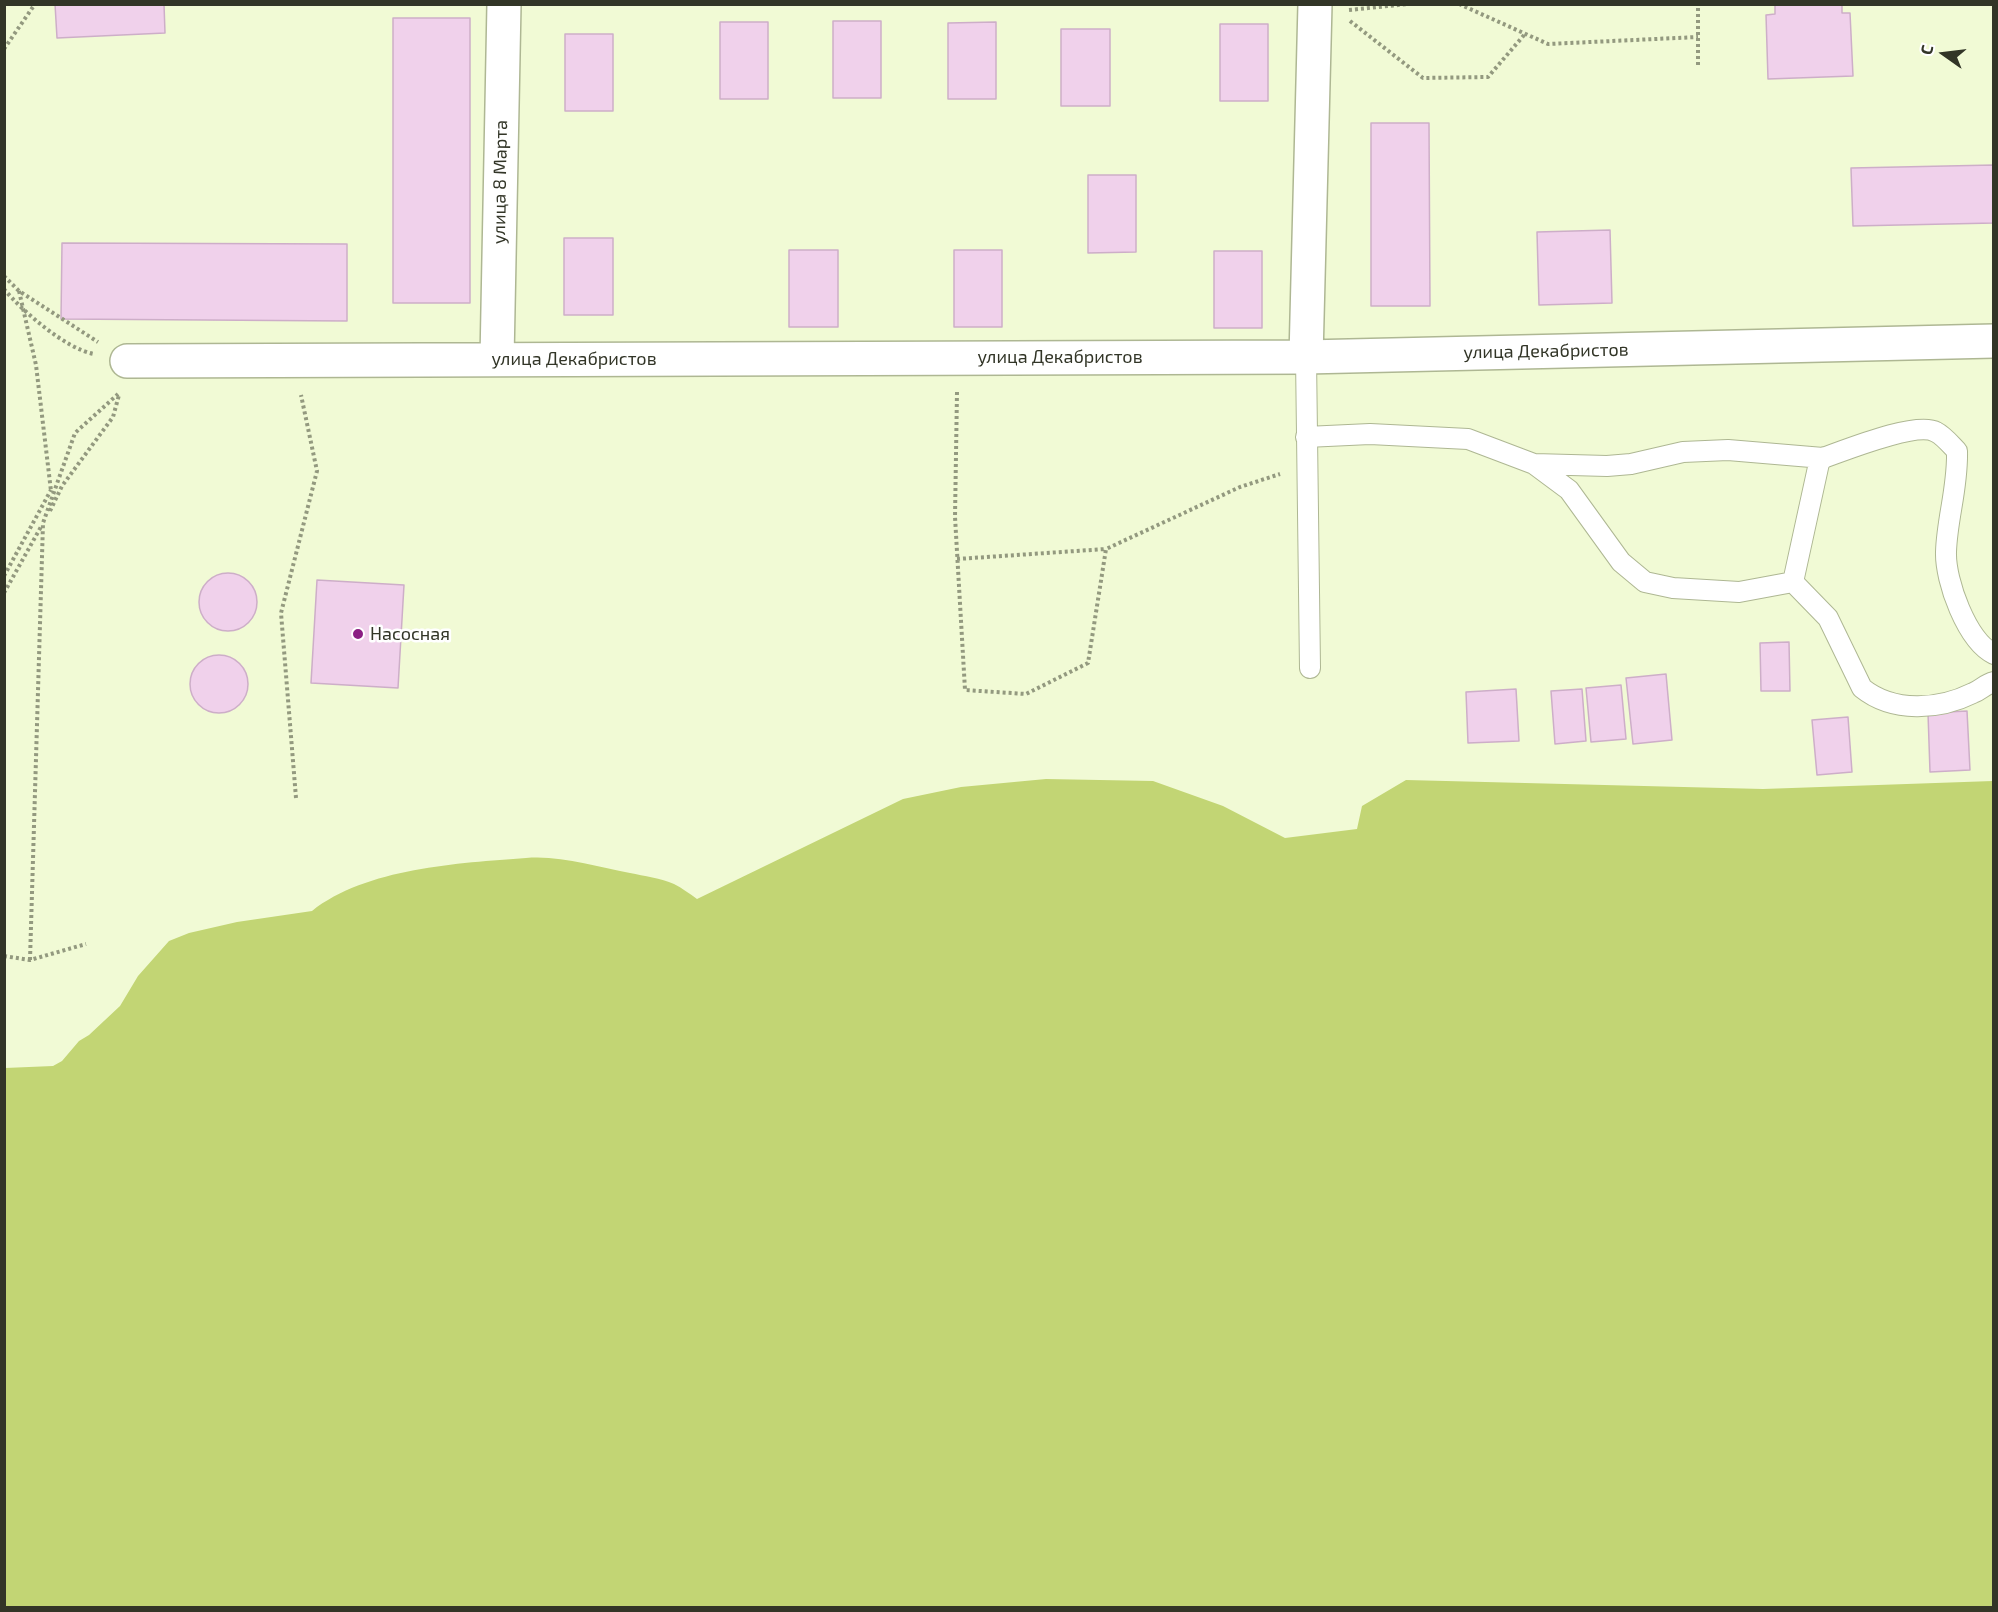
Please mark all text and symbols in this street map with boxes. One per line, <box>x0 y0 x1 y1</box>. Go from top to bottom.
north arrow <box>1914 24 1974 84</box>
text: С <box>1916 43 1936 56</box>
street label: улица 8 Марта <box>488 120 512 244</box>
street label: улица Декабристов <box>1463 339 1629 363</box>
street label: улица Декабристов <box>977 346 1143 368</box>
street label: улица Декабристов <box>491 348 657 370</box>
place label: Насосная <box>370 623 450 645</box>
marker: Насосная <box>351 627 365 641</box>

